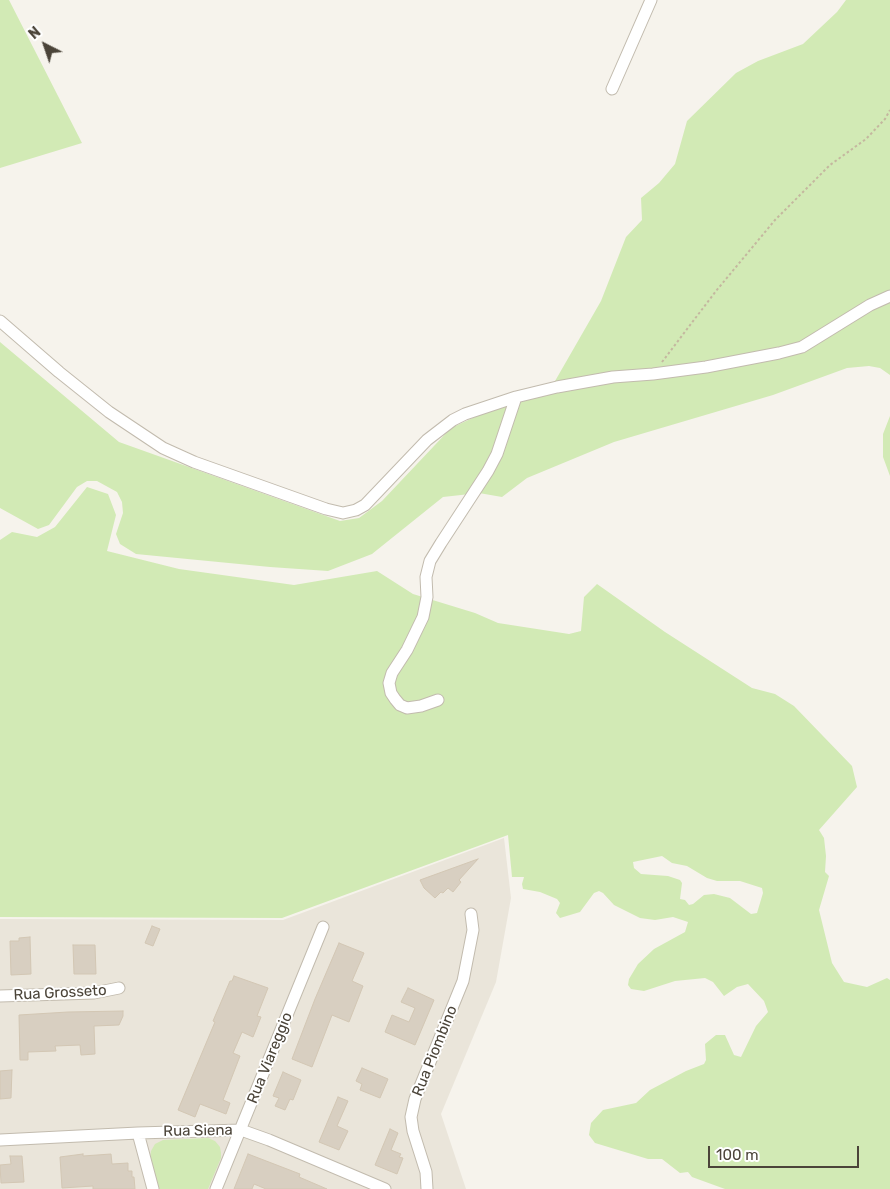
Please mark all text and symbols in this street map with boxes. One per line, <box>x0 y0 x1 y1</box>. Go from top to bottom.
north arrow <box>20 20 70 70</box>
text: N <box>25 24 44 43</box>
street label: Rua Grosseto <box>13 982 107 1004</box>
street label: Rua Piombino <box>409 1003 461 1099</box>
street label: Rua Viareggio <box>244 1010 296 1106</box>
street label: Rua Siena <box>163 1121 233 1141</box>
scale bar <box>710 1136 861 1168</box>
text: 100 m <box>716 1146 758 1164</box>

